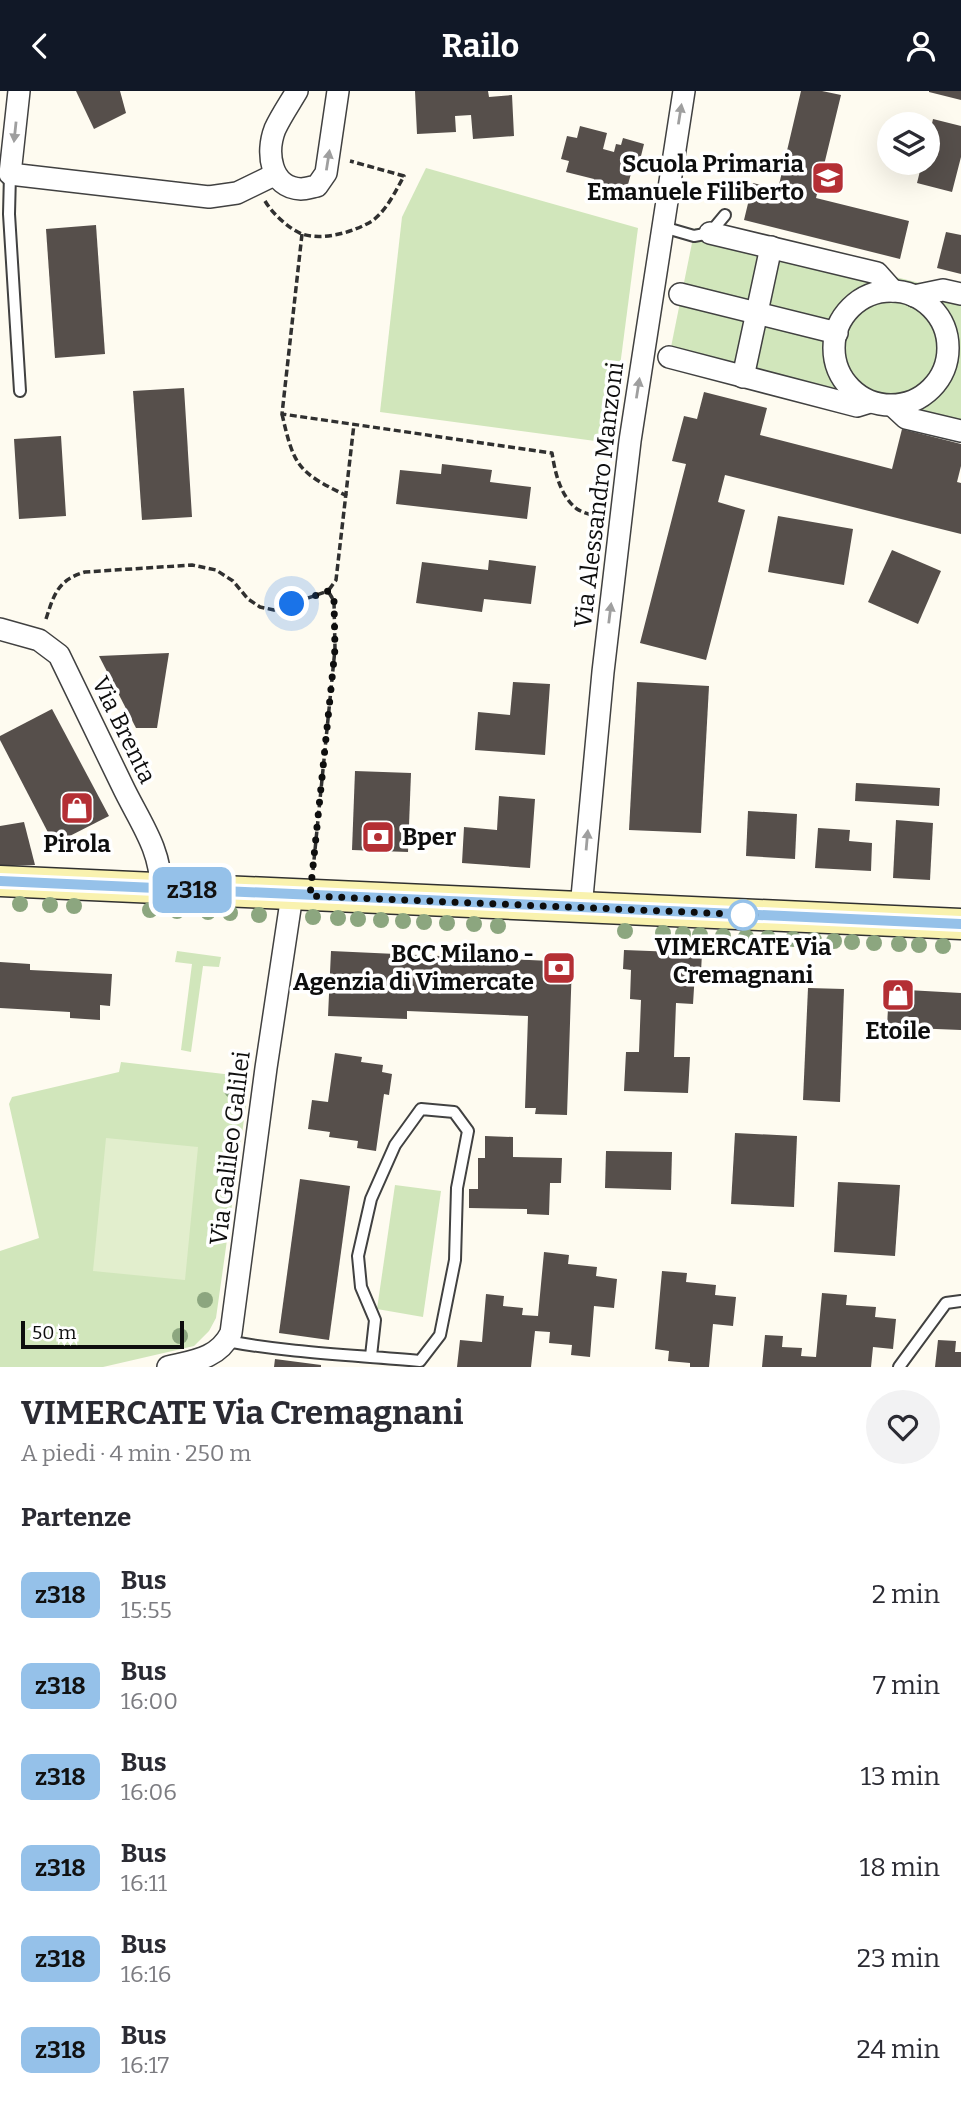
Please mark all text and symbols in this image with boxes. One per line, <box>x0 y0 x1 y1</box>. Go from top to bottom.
icon: back <box>21 27 59 65</box>
text: Railo <box>442 27 519 65</box>
icon: person <box>902 27 940 65</box>
one-way arrow <box>675 103 686 125</box>
map controls <box>877 112 940 175</box>
button: layers <box>877 112 940 175</box>
one-way arrow <box>9 122 20 144</box>
one-way arrow <box>323 149 334 171</box>
place label: Scuola Primaria Emanuele Filiberto <box>587 150 805 206</box>
school or university icon: Scuola Primaria Emanuele Filiberto <box>809 159 847 197</box>
street label: Via Alessandro Manzoni <box>569 360 629 630</box>
one-way arrow <box>633 377 644 399</box>
your location <box>274 586 309 621</box>
one-way arrow <box>605 602 616 624</box>
street label: Via Brenta <box>86 672 162 788</box>
shop icon: Pirola <box>58 789 96 827</box>
bank icon: Bper <box>359 818 397 856</box>
place label: Bper <box>402 823 456 851</box>
one-way arrow <box>582 829 593 851</box>
place label: Pirola <box>43 830 111 858</box>
line badge: z318 <box>143 867 241 913</box>
text: z318 <box>167 876 217 904</box>
marker: VIMERCATE Via Cremagnani <box>728 900 758 930</box>
place label: VIMERCATE Via Cremagnani <box>655 933 832 989</box>
place label: BCC Milano - Agenzia di Vimercate <box>293 940 534 996</box>
bank icon: BCC Milano - Agenzia di Vimercate <box>540 949 578 987</box>
shop icon: Etoile <box>879 976 917 1014</box>
place label: Etoile <box>865 1017 931 1045</box>
street label: Via Galileo Galilei <box>204 1049 256 1247</box>
scale bar <box>21 1318 184 1350</box>
text: 50 m <box>32 1321 76 1344</box>
button: heart <box>866 1390 940 1464</box>
text: VIMERCATE Via Cremagnani <box>21 1393 463 1433</box>
text: A piedi · 4 min · 250 m <box>21 1439 251 1467</box>
text: Partenze <box>21 1502 131 1533</box>
text: Bus <box>121 1565 167 1596</box>
text: 2 min <box>872 1579 940 1610</box>
text: z318 <box>35 1581 86 1609</box>
text: 15:55 <box>121 1596 172 1624</box>
text: Bus <box>121 1656 167 1687</box>
text: 7 min <box>873 1670 940 1701</box>
text: z318 <box>35 1672 86 1700</box>
text: 16:00 <box>121 1687 178 1715</box>
text: Bus <box>121 1747 167 1778</box>
text: 13 min <box>860 1761 940 1792</box>
text: z318 <box>35 1763 86 1791</box>
text: 16:06 <box>121 1778 177 1806</box>
text: Bus <box>121 1838 167 1869</box>
text: 18 min <box>860 1852 940 1883</box>
text: z318 <box>35 1854 86 1882</box>
text: 16:11 <box>121 1869 167 1897</box>
text: Bus <box>121 1929 167 1960</box>
text: 23 min <box>857 1943 940 1974</box>
text: z318 <box>35 1945 86 1973</box>
text: 16:16 <box>121 1960 171 1988</box>
text: Bus <box>121 2020 167 2051</box>
text: 24 min <box>856 2034 940 2065</box>
text: z318 <box>35 2036 86 2064</box>
text: 16:17 <box>121 2051 169 2079</box>

